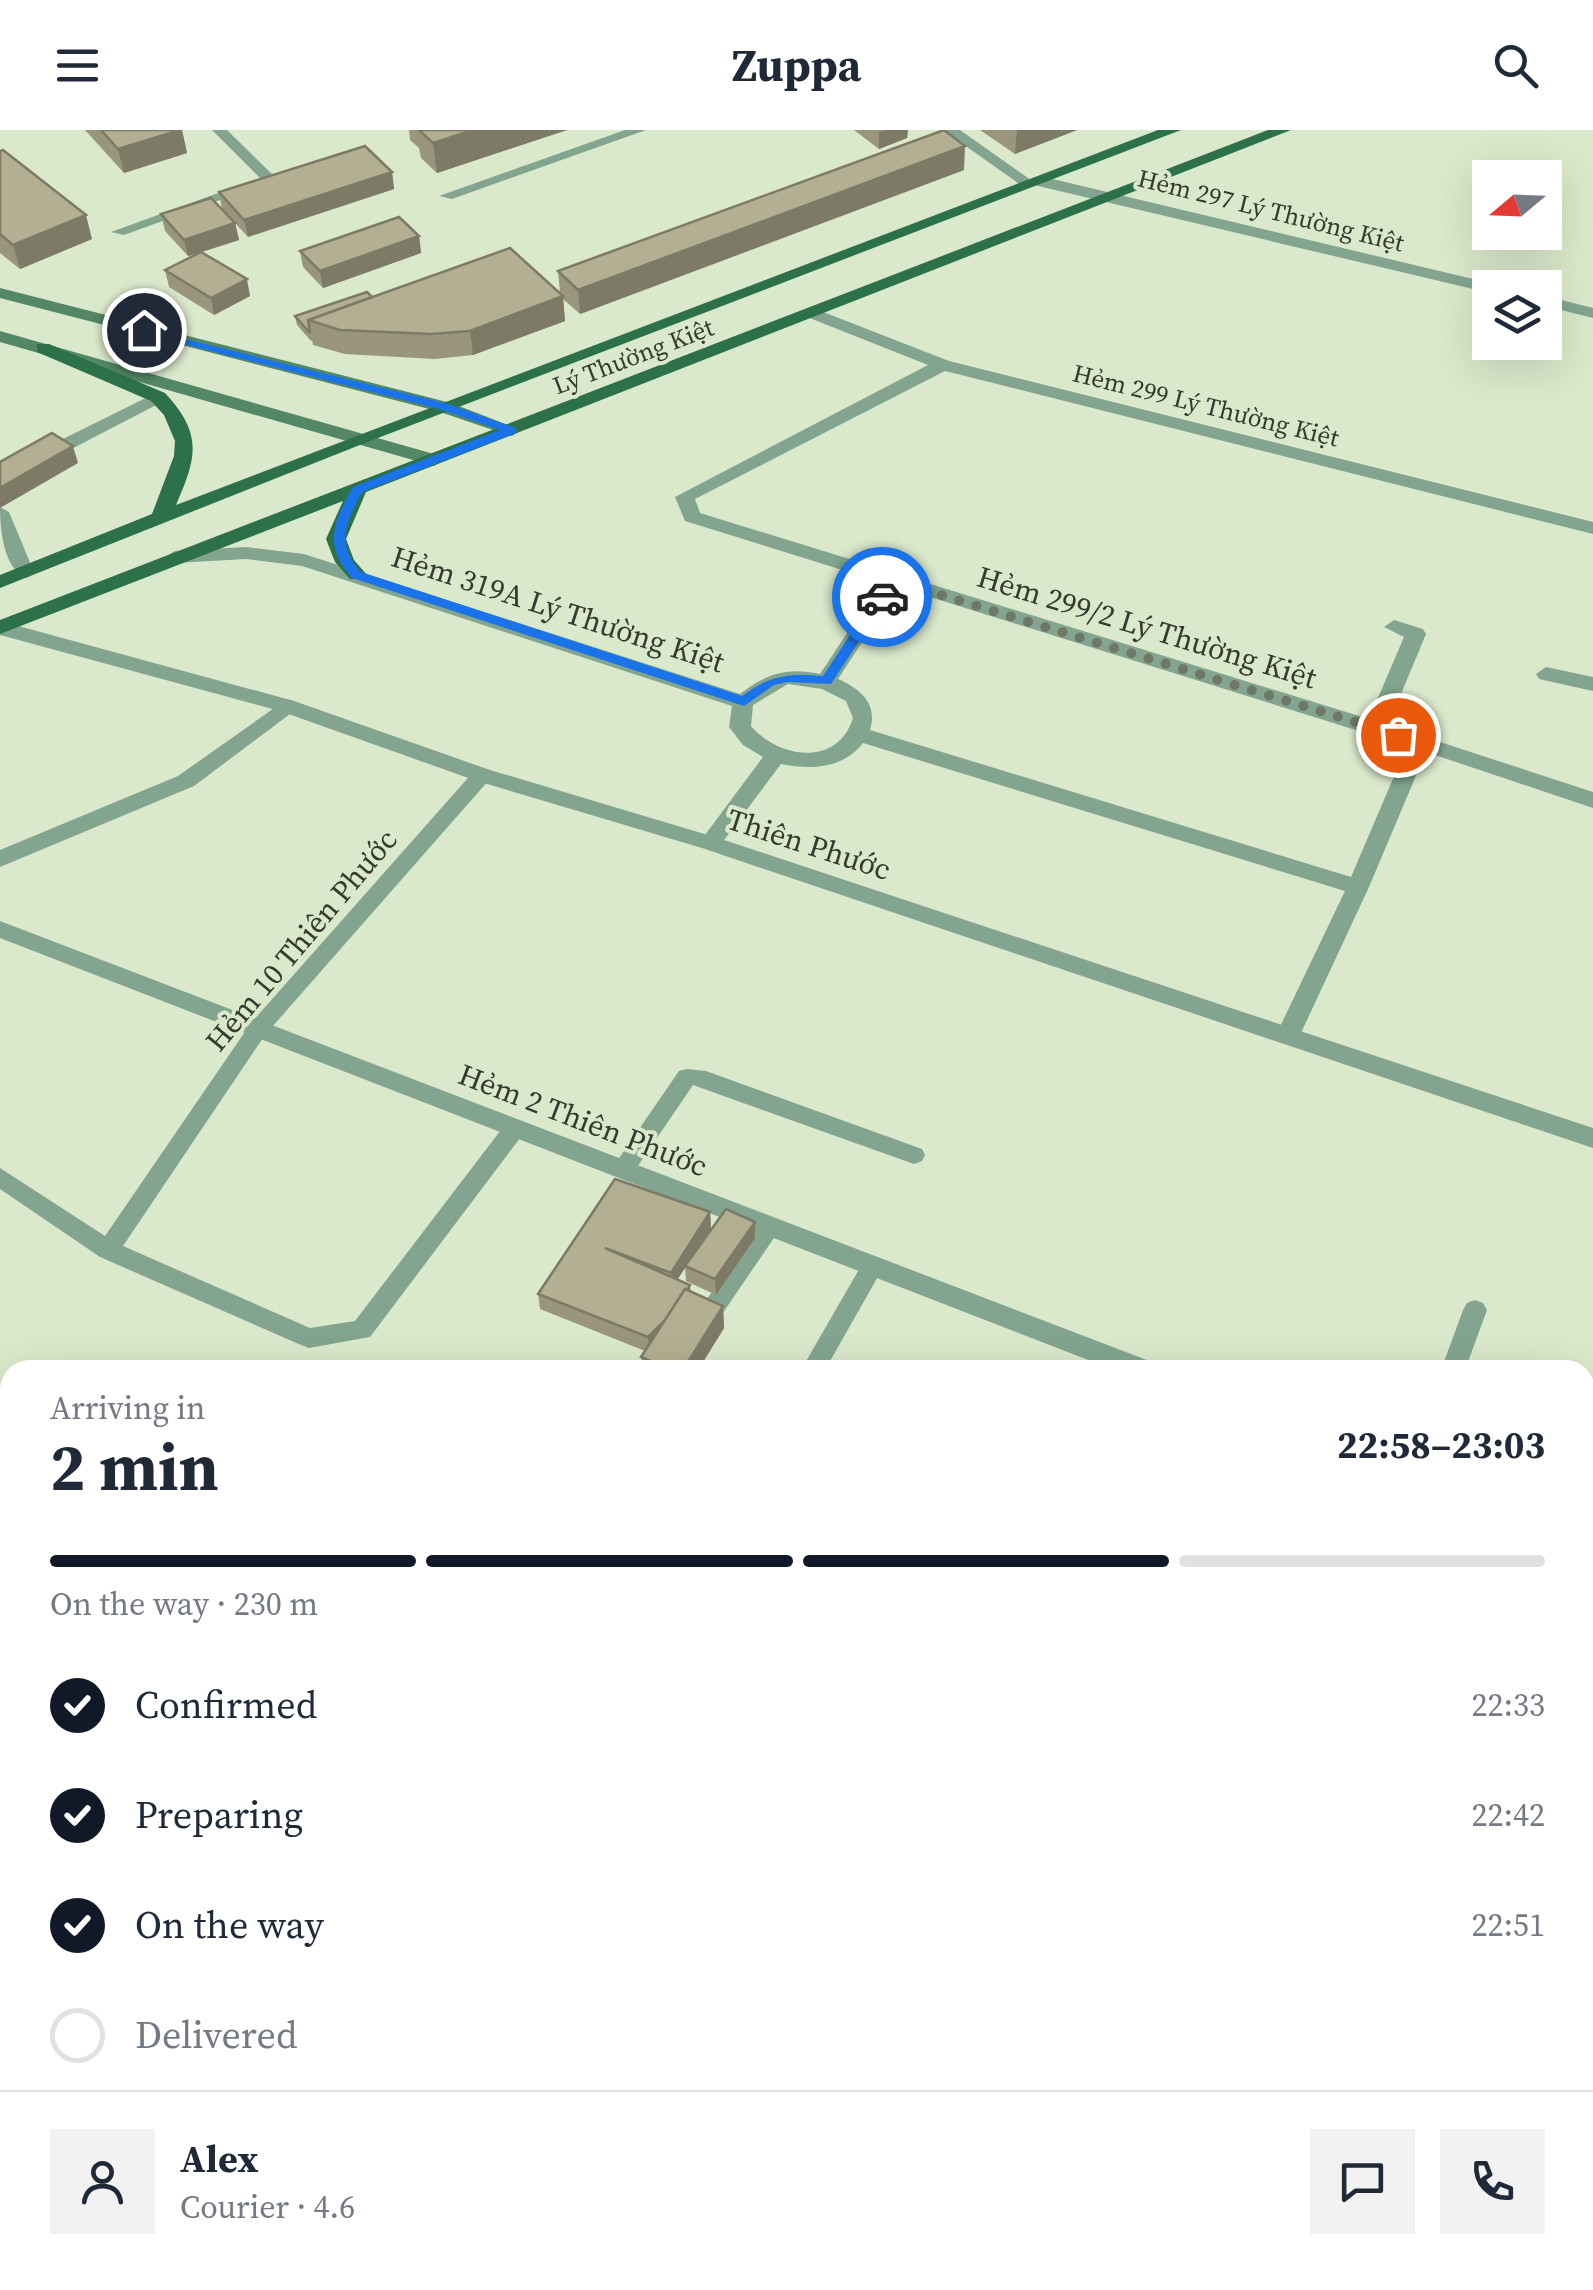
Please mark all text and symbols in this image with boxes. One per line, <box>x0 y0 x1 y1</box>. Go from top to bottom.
text: Zuppa <box>732 34 861 96</box>
icon: menu <box>50 38 105 93</box>
icon: search <box>1488 38 1543 93</box>
street label: Hẻm 297 Lý Thường Kiệt <box>1134 160 1408 260</box>
north arrow <box>1472 160 1562 250</box>
map controls <box>1472 160 1562 360</box>
button: layers <box>1472 270 1562 360</box>
pin <box>102 288 187 373</box>
icon: home <box>117 303 172 358</box>
street label: Lý Thường Kiệt <box>548 309 719 402</box>
street label: Hẻm 299 Lý Thường Kiệt <box>1069 355 1343 455</box>
street label: Hẻm 319A Lý Thường Kiệt <box>386 536 730 682</box>
courier <box>832 547 932 647</box>
street label: Hẻm 299/2 Lý Thường Kiệt <box>972 556 1322 698</box>
icon: car <box>855 570 910 625</box>
pin <box>1356 693 1441 778</box>
icon: bag <box>1371 708 1426 763</box>
street label: Thiên Phước <box>722 798 896 890</box>
street label: Hẻm 10 Thiên Phước <box>196 820 406 1060</box>
street label: Hẻm 2 Thiên Phước <box>453 1054 713 1186</box>
text: Arriving in <box>50 1386 205 1430</box>
text: 22:58–23:03 <box>1337 1419 1545 1471</box>
text: 2 min <box>50 1423 219 1512</box>
text: On the way · 230 m <box>50 1582 318 1626</box>
icon: check <box>50 1678 105 1733</box>
text: Confirmed <box>135 1679 317 1731</box>
text: 22:33 <box>1471 1683 1545 1727</box>
icon: check <box>50 1788 105 1843</box>
text: Preparing <box>135 1789 303 1841</box>
text: 22:42 <box>1471 1793 1545 1837</box>
icon: check <box>50 1898 105 1953</box>
text: On the way <box>135 1899 324 1951</box>
text: 22:51 <box>1471 1903 1545 1947</box>
text: Delivered <box>135 2009 298 2061</box>
button: person <box>50 2129 155 2234</box>
button: chat <box>1310 2129 1415 2234</box>
button: phone <box>1440 2129 1545 2234</box>
text: Alex <box>180 2133 258 2185</box>
text: Courier · 4.6 <box>180 2185 355 2229</box>

